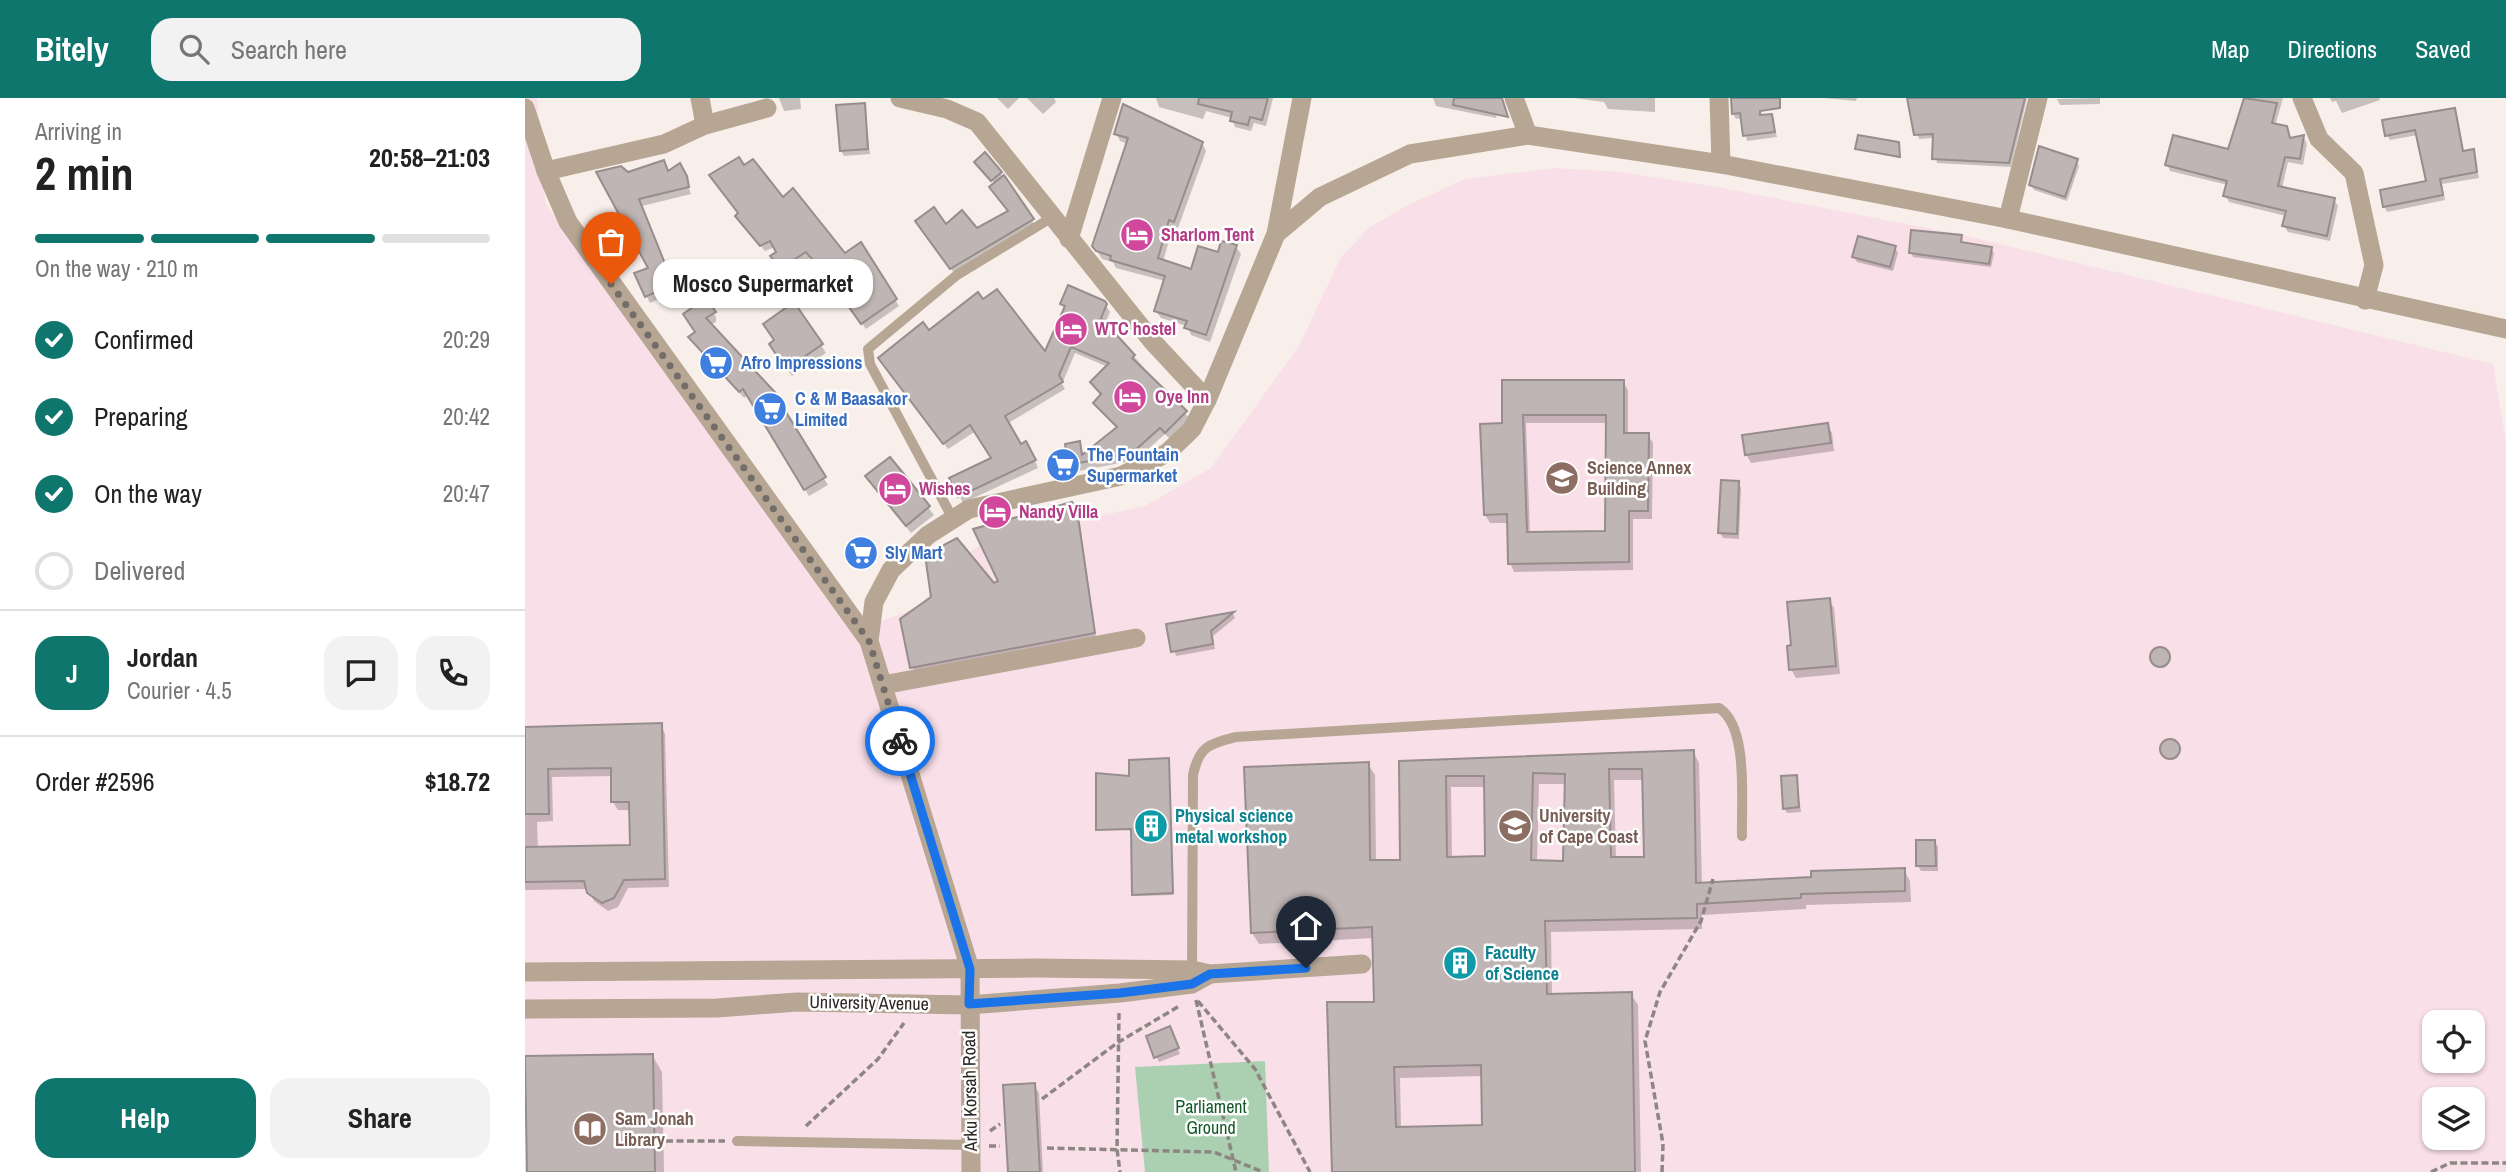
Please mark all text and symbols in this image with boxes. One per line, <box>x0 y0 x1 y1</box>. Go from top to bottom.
search box <box>151 18 641 81</box>
text: Bitely <box>35 27 109 71</box>
icon: search <box>175 30 213 68</box>
text: Search here <box>231 32 347 67</box>
text: Map <box>2211 33 2249 65</box>
text: Directions <box>2287 33 2377 65</box>
text: Saved <box>2415 33 2471 65</box>
text: Arriving in <box>35 116 122 147</box>
text: 20:58–21:03 <box>369 140 490 175</box>
text: 2 min <box>35 142 134 204</box>
pin <box>581 212 641 284</box>
hotel icon: Sharlom Tent <box>1118 216 1156 254</box>
place label: Sharlom Tent <box>1161 222 1254 247</box>
icon: bag <box>592 223 630 261</box>
text: On the way · 210 m <box>35 253 199 284</box>
callout: Mosco Supermarket <box>653 260 873 308</box>
text: Mosco Supermarket <box>673 268 853 299</box>
hotel icon: WTC hostel <box>1052 310 1090 348</box>
place label: WTC hostel <box>1095 316 1176 341</box>
icon: check <box>35 321 73 359</box>
text: Confirmed <box>94 322 194 357</box>
text: 20:29 <box>443 324 490 355</box>
supermarket icon: Afro Impressions <box>697 344 735 382</box>
place label: Afro Impressions <box>741 350 862 375</box>
hotel icon: Oye Inn <box>1111 378 1149 416</box>
place label: Oye Inn <box>1155 384 1209 409</box>
place label: C & M Baasakor Limited <box>795 386 908 432</box>
supermarket icon: C & M Baasakor Limited <box>751 390 789 428</box>
icon: check <box>35 398 73 436</box>
text: Preparing <box>94 399 188 434</box>
text: 20:42 <box>443 401 490 432</box>
place label: The Fountain Supermarket <box>1087 442 1179 488</box>
supermarket icon: The Fountain Supermarket <box>1044 446 1082 484</box>
place label: Science Annex Building <box>1587 455 1692 501</box>
school or university icon: Science Annex Building <box>1543 459 1581 497</box>
hotel icon: Wishes <box>876 470 914 508</box>
icon: check <box>35 475 73 513</box>
text: On the way <box>94 476 202 511</box>
place label: Wishes <box>919 476 971 501</box>
text: 20:47 <box>443 478 490 509</box>
hotel icon: Nandy Villa <box>976 493 1014 531</box>
place label: Nandy Villa <box>1019 499 1099 524</box>
supermarket icon: Sly Mart <box>842 534 880 572</box>
place label: Sly Mart <box>885 540 943 565</box>
text: Delivered <box>94 553 185 588</box>
button: chat <box>324 636 398 710</box>
button: phone <box>416 636 490 710</box>
text: Jordan <box>127 640 198 675</box>
text: J <box>66 656 78 691</box>
text: Courier · 4.5 <box>127 675 232 706</box>
courier <box>865 706 935 776</box>
icon: bike <box>881 722 919 760</box>
text: Order #2596 <box>35 764 155 799</box>
text: $18.72 <box>425 764 490 799</box>
place label: Physical science metal workshop <box>1175 803 1293 849</box>
place label: University of Cape Coast <box>1539 803 1638 849</box>
building icon: Physical science metal workshop <box>1132 807 1170 845</box>
school or university icon: University of Cape Coast <box>1496 807 1534 845</box>
pin <box>1276 896 1336 968</box>
icon: home <box>1287 907 1325 945</box>
place label: Faculty of Science <box>1485 940 1559 986</box>
building icon: Faculty of Science <box>1441 944 1479 982</box>
street label: University Avenue <box>809 989 929 1016</box>
map controls <box>2422 1010 2485 1150</box>
button: locate <box>2422 1010 2485 1073</box>
street label: Arku Korsah Road <box>956 1030 983 1153</box>
button: Help <box>35 1078 256 1158</box>
button: Share <box>270 1078 490 1158</box>
button: layers <box>2422 1087 2485 1150</box>
park label: Parliament Ground <box>1175 1094 1247 1140</box>
place label: Sam Jonah Library <box>615 1106 694 1152</box>
library icon: Sam Jonah Library <box>571 1110 609 1148</box>

